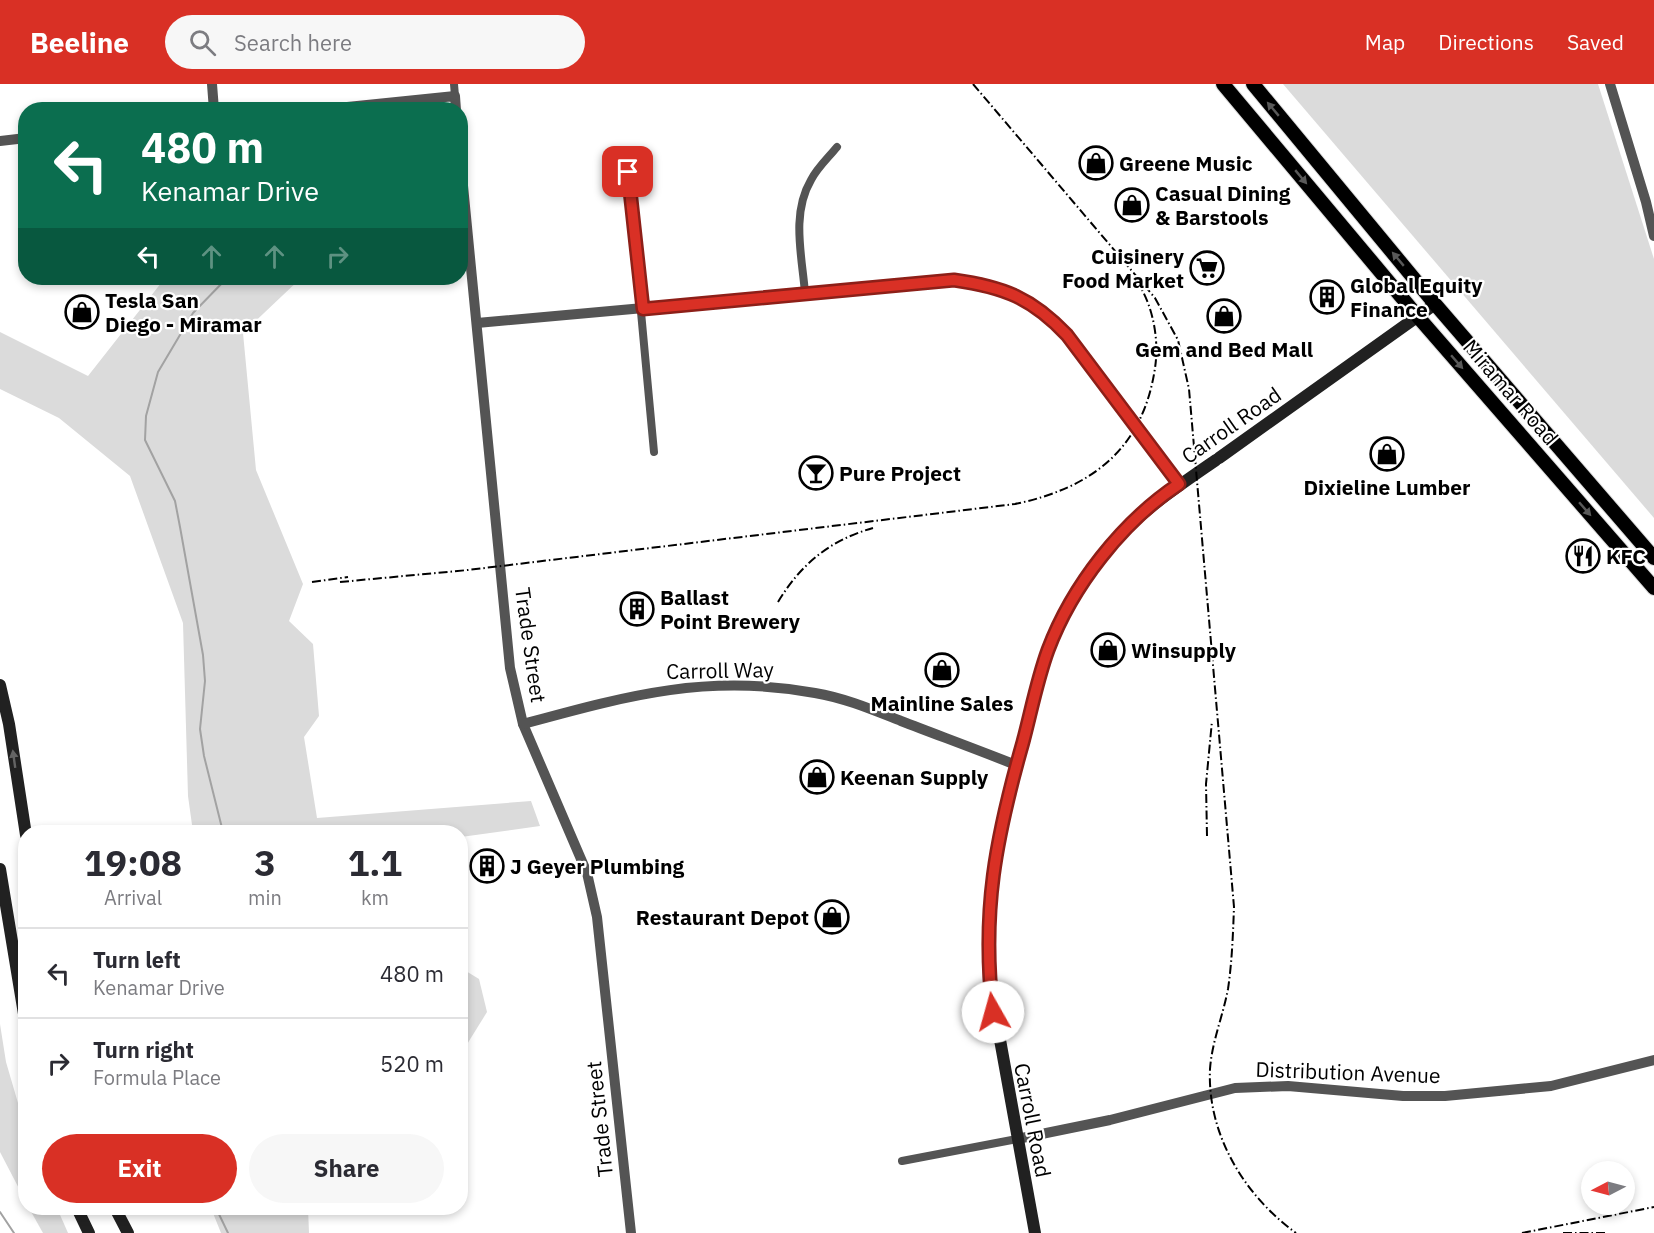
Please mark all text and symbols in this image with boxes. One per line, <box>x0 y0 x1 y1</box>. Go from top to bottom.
search box <box>165 15 585 69</box>
text: Beeline <box>30 24 129 61</box>
icon: search <box>186 26 219 59</box>
text: Search here <box>234 28 352 57</box>
text: Map <box>1365 28 1405 56</box>
text: Directions <box>1438 28 1534 56</box>
text: Saved <box>1567 28 1624 56</box>
one-way arrow <box>1267 101 1280 117</box>
text: 480 m <box>141 120 264 175</box>
icon: left <box>42 126 120 204</box>
shop icon: Greene Music <box>1078 145 1114 181</box>
pin <box>602 146 653 197</box>
place label: Greene Music <box>1119 149 1253 177</box>
icon: arrive <box>611 155 644 188</box>
one-way arrow <box>1295 169 1308 185</box>
text: Kenamar Drive <box>141 173 319 208</box>
place label: Casual Dining & Barstools <box>1155 179 1291 231</box>
shop icon: Casual Dining & Barstools <box>1114 187 1150 223</box>
icon: left <box>132 240 165 273</box>
icon: ahead <box>195 240 228 273</box>
icon: ahead <box>258 240 291 273</box>
icon: right <box>321 240 354 273</box>
place label: Cuisinery Food Market <box>1062 242 1185 294</box>
supermarket icon: Cuisinery Food Market <box>1189 250 1225 286</box>
one-way arrow <box>1392 252 1405 267</box>
place label: Global Equity Finance <box>1350 271 1483 323</box>
building icon: Global Equity Finance <box>1309 279 1345 315</box>
place label: Tesla San Diego - Miramar <box>105 286 262 338</box>
shop icon: Tesla San Diego - Miramar <box>64 294 100 330</box>
shop icon: Gem and Bed Mall <box>1206 298 1242 334</box>
street label: Miramar Road <box>1457 333 1565 451</box>
place label: Gem and Bed Mall <box>1135 335 1313 363</box>
one-way arrow <box>1451 354 1464 370</box>
street label: Carroll Road <box>1176 380 1286 470</box>
shop icon: Dixieline Lumber <box>1369 436 1405 472</box>
bar icon: Pure Project <box>798 455 834 491</box>
place label: Pure Project <box>839 459 961 487</box>
place label: Dixieline Lumber <box>1303 473 1471 501</box>
one-way arrow <box>1578 501 1591 516</box>
restaurant icon: KFC <box>1565 538 1601 574</box>
place label: KFC <box>1606 542 1646 570</box>
place label: Ballast Point Brewery <box>660 583 801 635</box>
street label: Trade Street <box>509 586 553 704</box>
building icon: Ballast Point Brewery <box>619 591 655 627</box>
shop icon: Winsupply <box>1090 632 1126 668</box>
place label: Winsupply <box>1131 636 1237 664</box>
shop icon: Mainline Sales <box>924 652 960 688</box>
street label: Carroll Way <box>666 655 775 685</box>
place label: Mainline Sales <box>870 689 1014 717</box>
one-way arrow <box>10 749 19 768</box>
shop icon: Keenan Supply <box>799 759 835 795</box>
place label: Keenan Supply <box>840 763 989 791</box>
text: 19:08 <box>84 839 182 886</box>
text: 3 <box>254 839 276 886</box>
text: 1.1 <box>348 839 402 886</box>
building icon: J Geyer Plumbing <box>469 848 505 884</box>
place label: J Geyer Plumbing <box>510 852 684 880</box>
text: Arrival <box>104 884 162 911</box>
text: min <box>248 884 282 911</box>
text: km <box>361 884 389 911</box>
shop icon: Restaurant Depot <box>814 899 850 935</box>
place label: Restaurant Depot <box>636 903 809 931</box>
text: Turn left <box>93 945 181 974</box>
icon: left <box>42 957 75 990</box>
text: 480 m <box>380 959 444 988</box>
text: Kenamar Drive <box>93 974 225 1001</box>
position arrow <box>961 980 1025 1044</box>
text: Turn right <box>93 1035 194 1064</box>
icon: right <box>42 1047 75 1080</box>
text: 520 m <box>380 1049 444 1078</box>
street label: Distribution Avenue <box>1255 1055 1441 1089</box>
street label: Trade Street <box>579 1060 619 1178</box>
street label: Carroll Road <box>1008 1060 1058 1180</box>
text: Formula Place <box>93 1064 221 1091</box>
button: Exit <box>42 1134 237 1203</box>
button: Share <box>249 1134 444 1203</box>
north arrow <box>1581 1161 1635 1215</box>
map controls <box>1581 1161 1635 1215</box>

